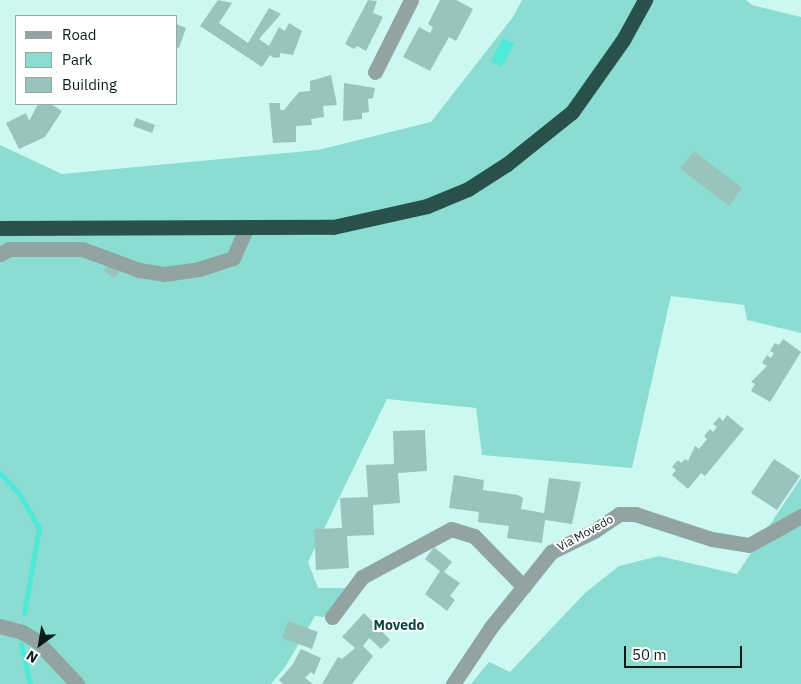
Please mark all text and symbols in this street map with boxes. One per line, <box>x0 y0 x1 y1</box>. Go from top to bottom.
legend <box>15 15 178 105</box>
text: Road <box>62 25 97 44</box>
text: Park <box>62 50 92 69</box>
text: Building <box>62 75 117 94</box>
street label: Via Movedo <box>554 512 616 554</box>
district label: Movedo <box>374 617 424 633</box>
north arrow <box>15 619 65 669</box>
scale bar <box>626 636 744 668</box>
text: 50 m <box>632 645 667 664</box>
text: N <box>23 646 41 667</box>

